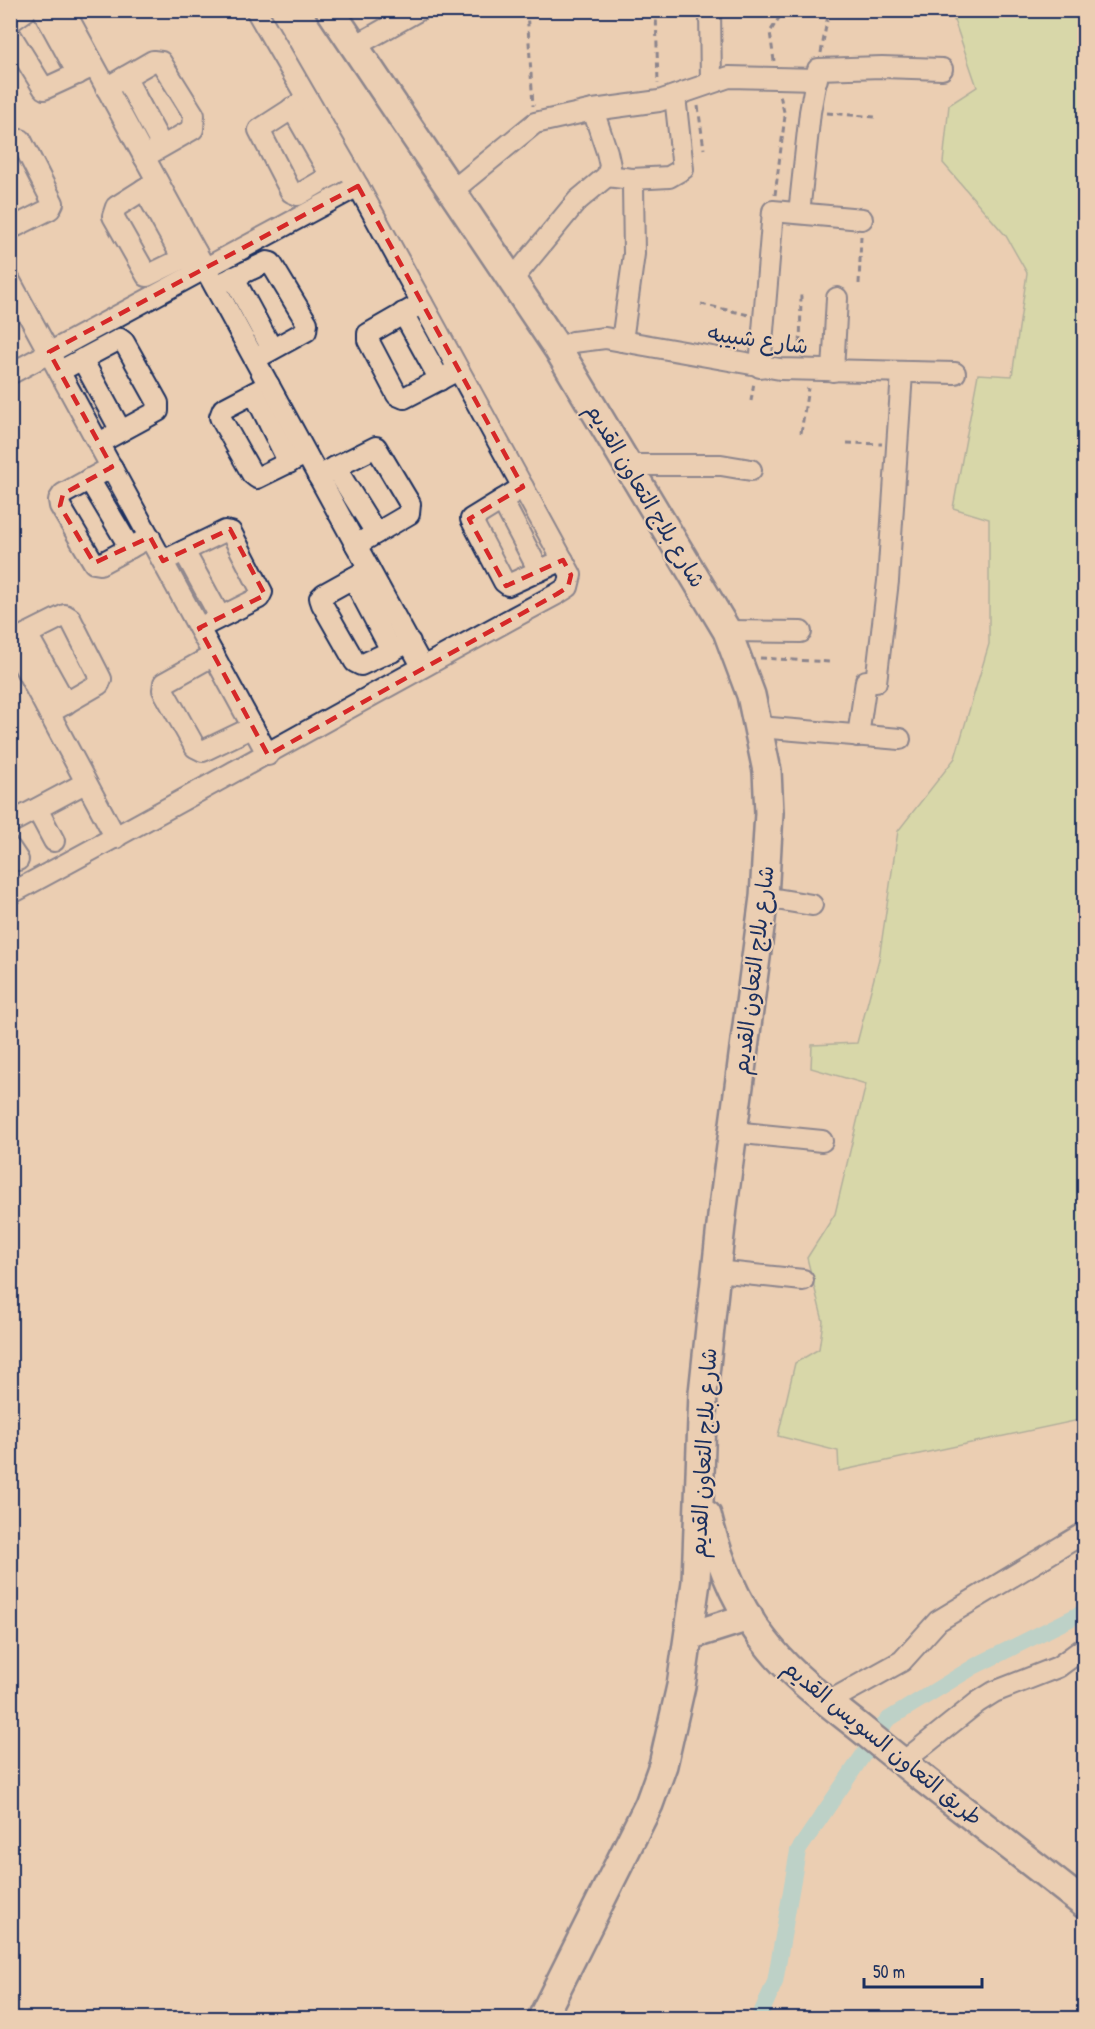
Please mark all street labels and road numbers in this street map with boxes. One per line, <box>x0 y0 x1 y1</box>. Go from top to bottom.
street label: شارع شبيبه <box>706 317 810 362</box>
street label: شارع بلاج التعاون القديم <box>577 397 713 594</box>
street label: شارع بلاج التعاون القديم <box>725 864 783 1077</box>
street label: شارع بلاج التعاون القديم <box>683 1347 725 1559</box>
street label: طريق التعاون السويس القديم <box>776 1652 989 1833</box>

